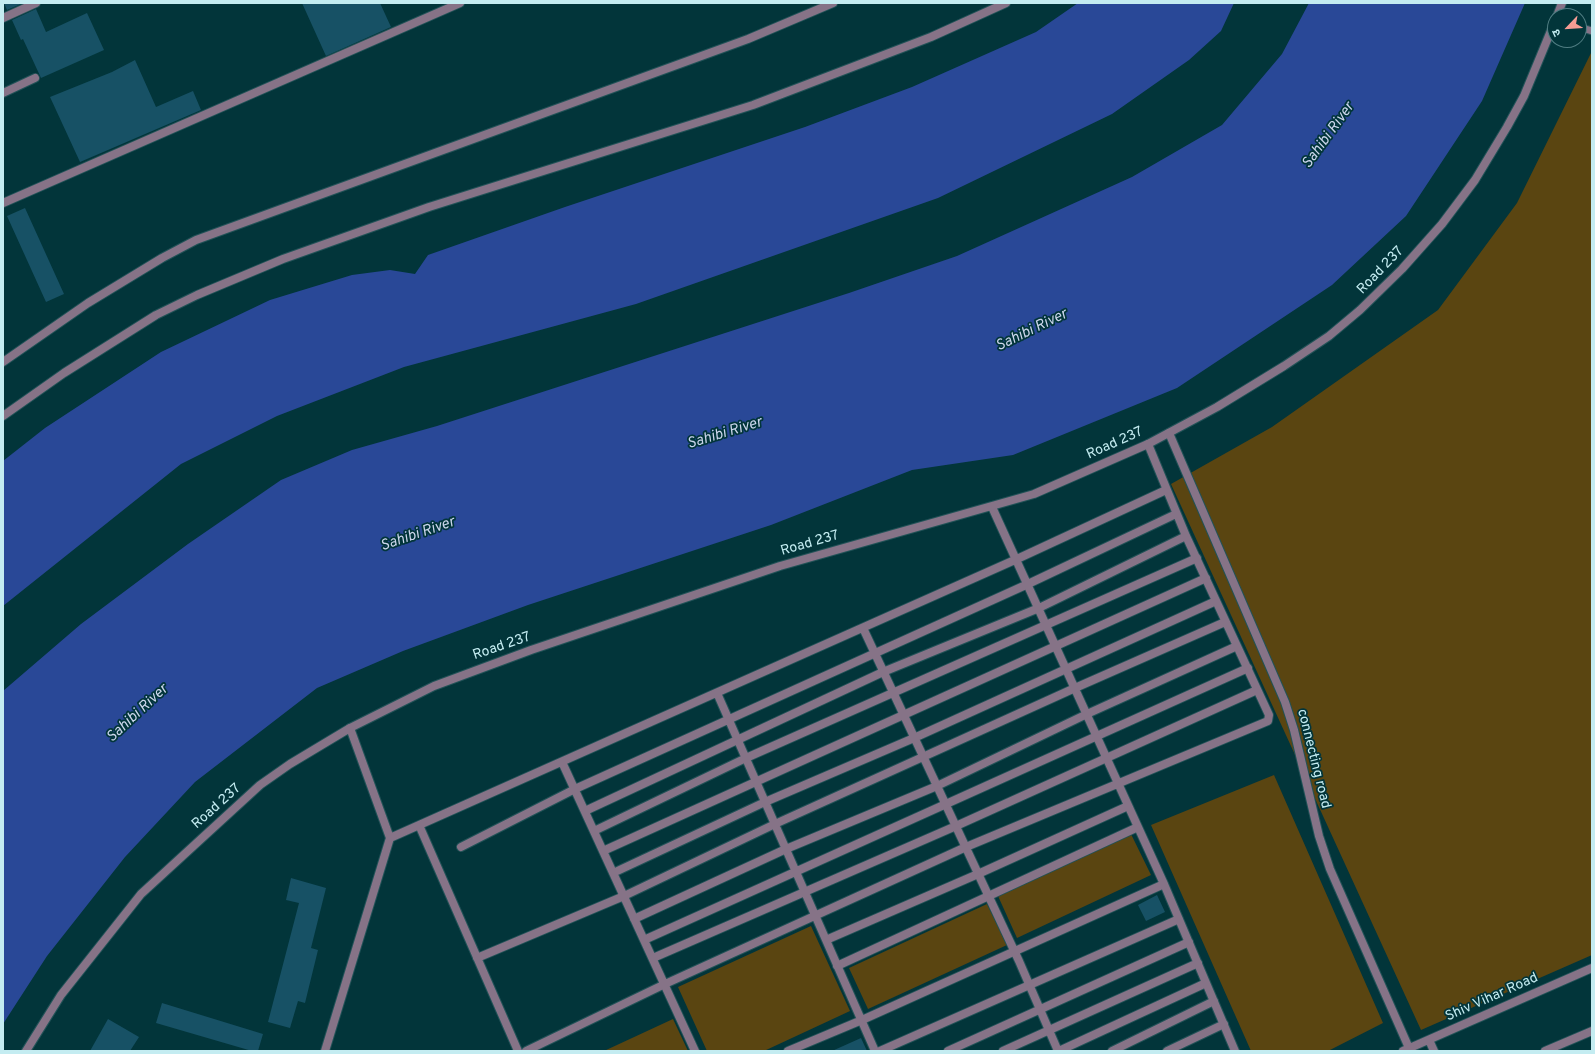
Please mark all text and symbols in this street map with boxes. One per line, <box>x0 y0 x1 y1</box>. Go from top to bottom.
north arrow <box>1547 8 1587 48</box>
text: उ <box>1549 27 1565 39</box>
water label: Sahibi River <box>1299 99 1359 173</box>
street label: Road 237 <box>1354 244 1408 298</box>
water label: Sahibi River <box>993 306 1071 356</box>
water label: Sahibi River <box>685 414 765 454</box>
street label: Road 237 <box>1084 424 1146 464</box>
water label: Sahibi River <box>378 514 458 556</box>
street label: Road 237 <box>779 528 841 560</box>
street label: Road 237 <box>471 629 533 665</box>
water label: Sahibi River <box>104 681 172 747</box>
street label: connecting road <box>1293 707 1333 811</box>
street label: Road 237 <box>189 781 245 833</box>
street label: Shiv Vihar Road <box>1443 970 1541 1026</box>

